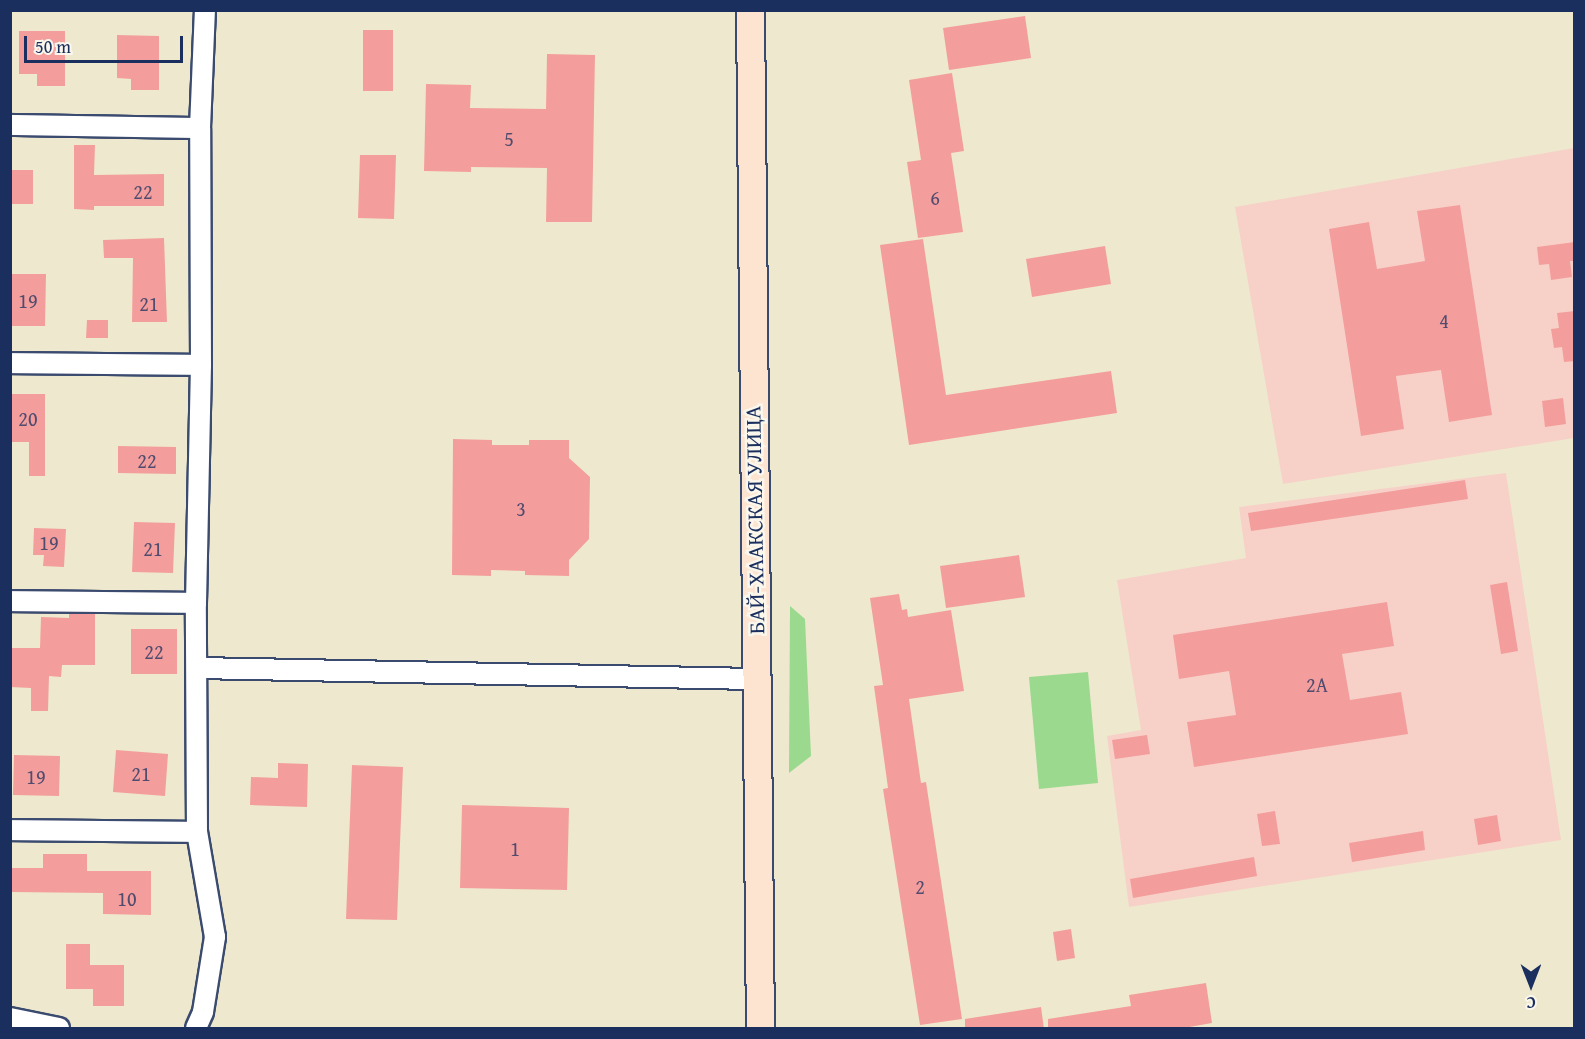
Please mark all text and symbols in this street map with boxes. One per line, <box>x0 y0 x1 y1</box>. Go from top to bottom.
scale bar <box>27 24 186 62</box>
text: 50 m <box>35 33 71 60</box>
house number: 5 <box>504 126 514 150</box>
house number: 22 <box>133 179 153 203</box>
house number: 6 <box>930 185 940 209</box>
house number: 19 <box>18 288 38 312</box>
house number: 21 <box>139 291 159 315</box>
house number: 4 <box>1439 308 1449 332</box>
house number: 20 <box>18 406 38 430</box>
street label: БАЙ-ХААКСКАЯ УЛИЦА <box>740 406 770 634</box>
house number: 22 <box>137 448 157 472</box>
house number: 3 <box>516 496 526 520</box>
house number: 19 <box>39 530 59 554</box>
house number: 21 <box>143 536 163 560</box>
house number: 22 <box>144 639 164 663</box>
house number: 2А <box>1306 672 1328 696</box>
house number: 21 <box>131 761 151 785</box>
house number: 19 <box>26 764 46 788</box>
house number: 1 <box>510 836 520 860</box>
house number: 2 <box>915 874 925 898</box>
house number: 10 <box>117 886 137 910</box>
north arrow <box>1501 955 1561 1015</box>
text: С <box>1526 991 1536 1015</box>

